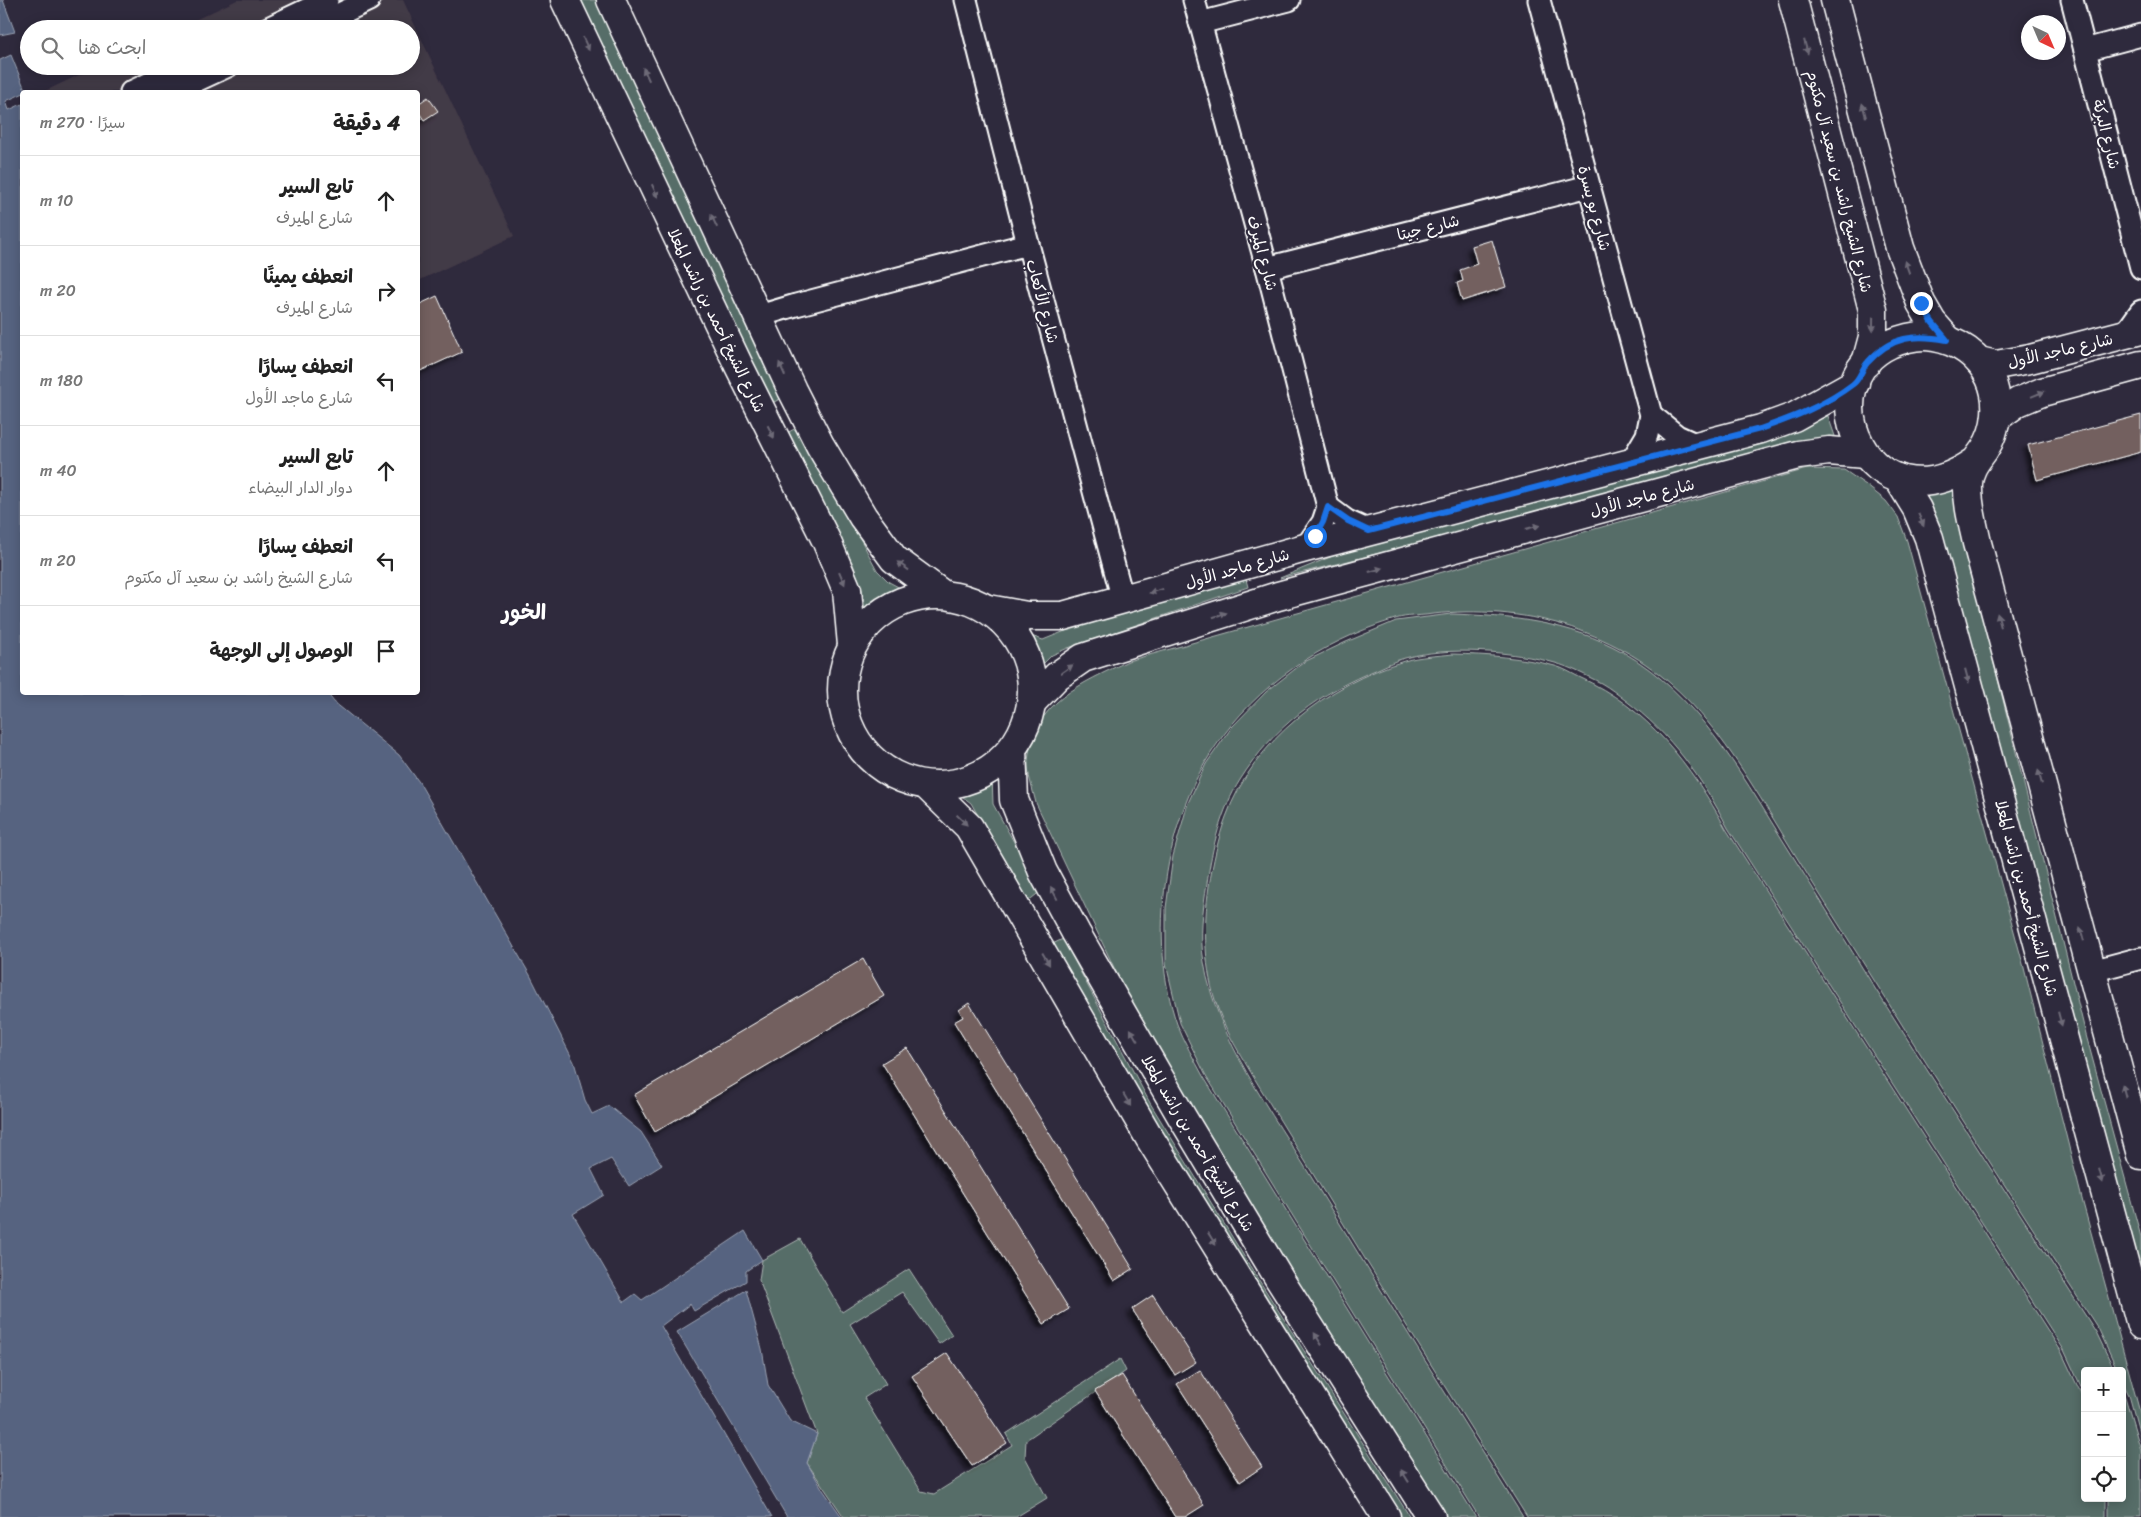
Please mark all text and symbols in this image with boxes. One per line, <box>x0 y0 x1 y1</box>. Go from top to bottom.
north arrow <box>2021 15 2066 60</box>
search box <box>20 20 420 75</box>
text: ابحث هنا <box>78 31 146 64</box>
icon: search <box>38 34 66 62</box>
one-way arrow <box>582 37 590 51</box>
one-way arrow <box>1802 40 1810 55</box>
one-way arrow <box>641 67 649 81</box>
street label: شارع الشيخ راشد بن سعيد آل مكتوم <box>1798 67 1881 296</box>
street label: شارع البركة <box>2084 96 2129 172</box>
one-way arrow <box>1860 103 1868 118</box>
text: 4 دقيقة <box>333 104 400 142</box>
text: سيرًا · 270 m <box>40 108 125 137</box>
street label: شارع بو يسرة <box>1569 162 1620 254</box>
text: تابع السير <box>280 170 353 203</box>
one-way arrow <box>651 184 659 198</box>
text: 10 m <box>40 186 73 215</box>
icon: ahead <box>372 187 400 215</box>
text: شارع الميرف <box>276 203 353 232</box>
street label: شارع جيتا <box>1394 206 1463 249</box>
street label: شارع الميرف <box>1239 212 1287 294</box>
one-way arrow <box>710 214 718 228</box>
street label: شارع الشيخ أحمد بن راشد المعلا <box>659 223 774 418</box>
street label: شارع الأكعاب <box>1017 256 1068 346</box>
one-way arrow <box>1903 259 1911 274</box>
text: انعطف يمينًا <box>263 260 353 293</box>
text: 20 m <box>40 276 76 305</box>
icon: right <box>372 277 400 305</box>
route end <box>1910 292 1933 315</box>
text: شارع الميرف <box>276 293 353 322</box>
one-way arrow <box>1869 316 1877 332</box>
street label: شارع ماجد الأول <box>2004 324 2116 377</box>
text: انعطف يسارًا <box>258 350 353 383</box>
one-way arrow <box>778 362 786 376</box>
text: 180 m <box>40 366 83 395</box>
icon: left <box>372 367 400 395</box>
text: شارع ماجد الأول <box>245 383 353 412</box>
one-way arrow <box>2031 390 2046 398</box>
one-way arrow <box>767 425 775 439</box>
text: تابع السير <box>280 440 353 473</box>
text: 40 m <box>40 456 77 485</box>
icon: ahead <box>372 457 400 485</box>
street label: شارع ماجد الأول <box>1586 470 1698 525</box>
text: دوار الدار البيضاء <box>248 473 353 502</box>
one-way arrow <box>1918 513 1926 527</box>
one-way arrow <box>1525 523 1540 531</box>
route start <box>1304 525 1327 548</box>
text: انعطف يسارًا <box>258 530 353 563</box>
street label: شارع ماجد الأول <box>1181 540 1293 597</box>
text: 20 m <box>40 546 76 575</box>
icon: left <box>372 547 400 575</box>
one-way arrow <box>896 561 910 571</box>
text: شارع الشيخ راشد بن سعيد آل مكتوم <box>124 563 353 592</box>
one-way arrow <box>1368 565 1383 573</box>
one-way arrow <box>838 571 846 586</box>
one-way arrow <box>1148 587 1163 595</box>
district label: الخور <box>500 593 546 631</box>
one-way arrow <box>1213 610 1228 618</box>
one-way arrow <box>1995 613 2003 628</box>
text: الوصول إلى الوجهة <box>210 634 353 667</box>
icon: arrive <box>372 637 400 665</box>
one-way arrow <box>1061 664 1074 674</box>
one-way arrow <box>1963 669 1971 684</box>
one-way arrow <box>2036 770 2044 785</box>
street label: شارع الشيخ أحمد بن راشد المعلا <box>1986 796 2067 1000</box>
one-way arrow <box>956 814 968 826</box>
one-way arrow <box>1050 887 1059 900</box>
one-way arrow <box>2078 927 2086 942</box>
one-way arrow <box>1042 953 1051 966</box>
one-way arrow <box>2056 1011 2064 1026</box>
one-way arrow <box>1130 1028 1139 1041</box>
street label: شارع الشيخ أحمد بن راشد المعلا <box>1133 1049 1262 1238</box>
one-way arrow <box>2120 1084 2128 1099</box>
one-way arrow <box>1123 1093 1132 1106</box>
one-way arrow <box>2098 1168 2106 1183</box>
one-way arrow <box>1207 1232 1216 1245</box>
one-way arrow <box>1313 1332 1322 1345</box>
map controls <box>2081 1367 2126 1502</box>
button: + <box>2081 1367 2126 1412</box>
button: − <box>2081 1412 2126 1457</box>
button: locate <box>2081 1457 2126 1502</box>
one-way arrow <box>1400 1469 1410 1482</box>

